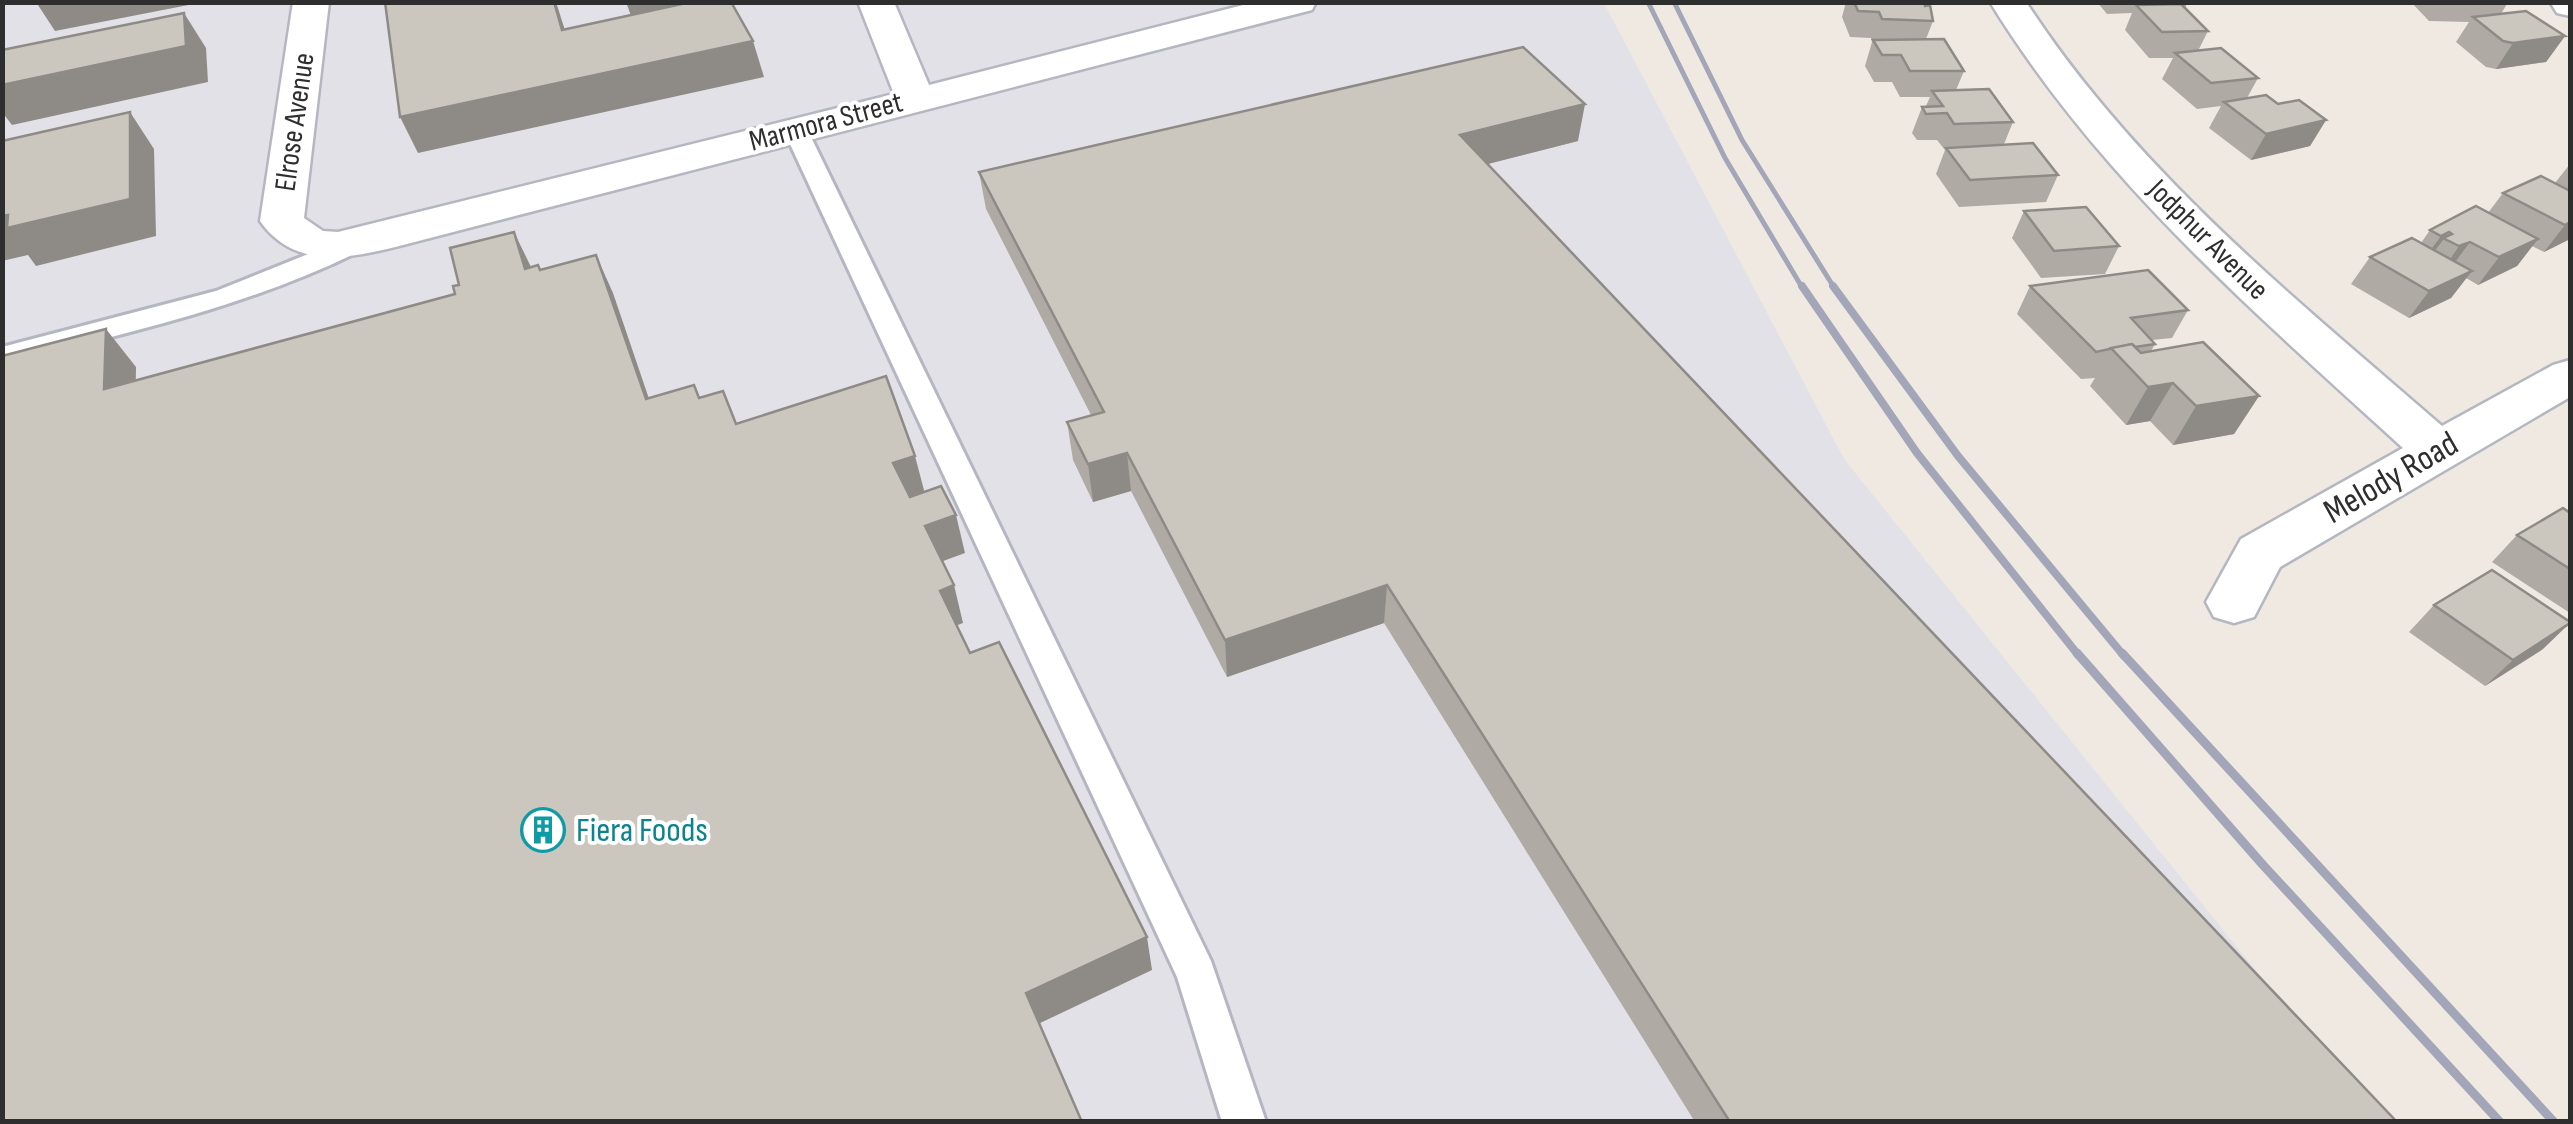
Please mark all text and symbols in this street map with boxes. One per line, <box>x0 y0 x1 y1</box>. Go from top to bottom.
street label: Elrose Avenue <box>267 50 323 194</box>
street label: Marmora Street <box>745 84 907 160</box>
street label: Jodphur Avenue <box>2140 172 2276 308</box>
street label: Melody Road <box>2316 422 2466 534</box>
building icon: Fiera Foods <box>520 807 566 853</box>
place label: Fiera Foods <box>576 809 708 852</box>

